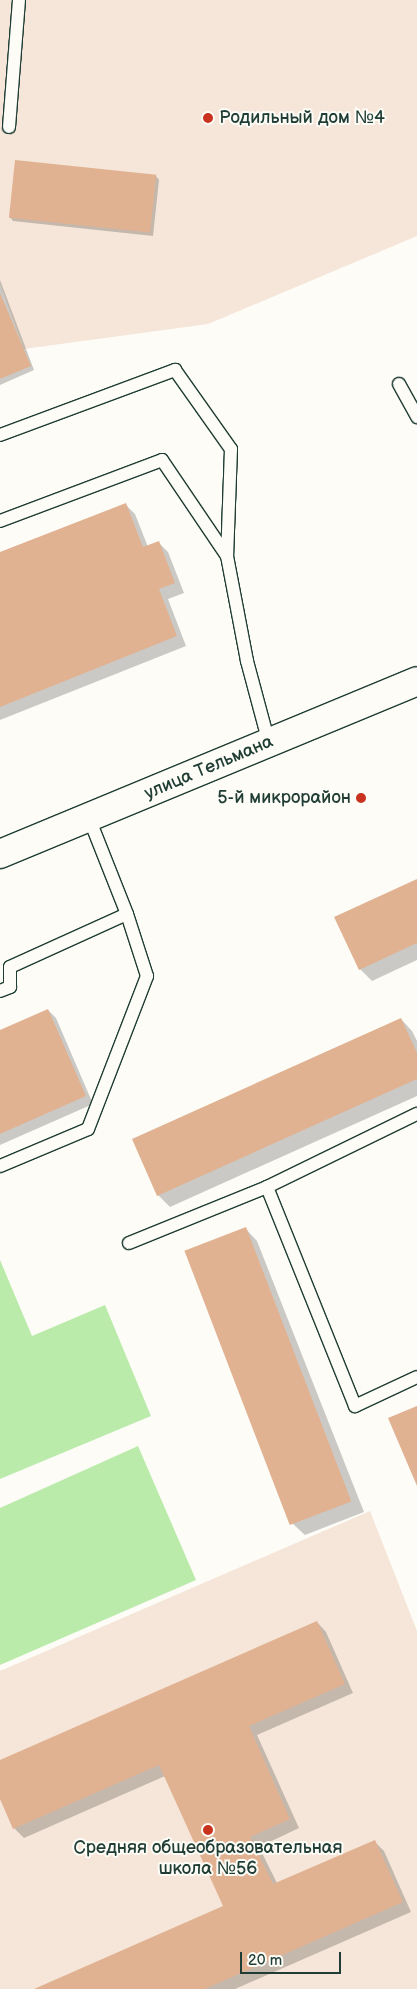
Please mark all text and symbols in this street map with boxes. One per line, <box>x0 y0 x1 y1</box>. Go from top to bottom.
place label: Родильный дом №4 <box>219 107 385 129</box>
marker: Родильный дом №4 <box>201 111 215 125</box>
street label: улица Тельмана <box>141 731 277 805</box>
place label: 5-й микрорайон <box>217 787 351 809</box>
marker: 5-й микрорайон <box>355 792 367 804</box>
marker: Средняя общеобразовательная школа №56 <box>202 1824 214 1836</box>
place label: Средняя общеобразовательная школа №56 <box>74 1838 342 1880</box>
scale bar <box>242 1942 343 1974</box>
text: 20 m <box>248 1951 282 1970</box>

